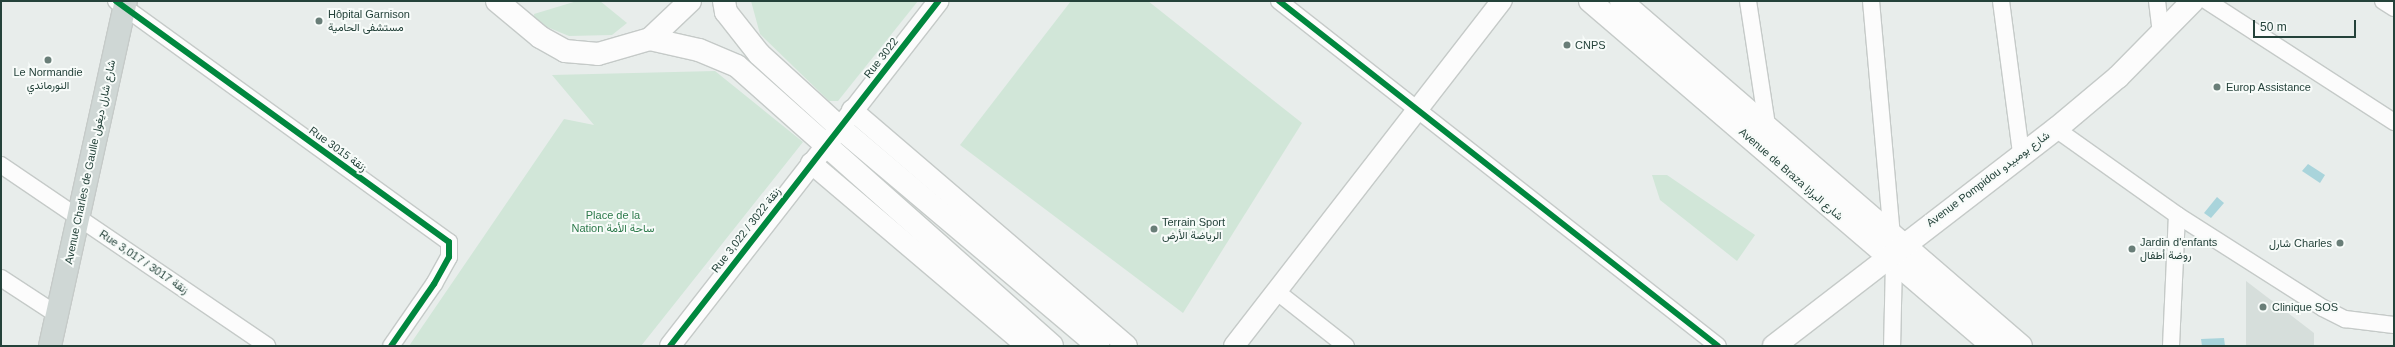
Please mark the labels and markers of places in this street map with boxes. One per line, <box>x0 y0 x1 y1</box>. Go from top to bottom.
place label: Hôpital Garnison مستشفى الحامية <box>328 8 410 34</box>
marker: Hôpital Garnison مستشفى الحامية <box>313 15 325 27</box>
place label: CNPS <box>1575 38 1606 52</box>
marker: CNPS <box>1562 40 1572 50</box>
marker: Le Normandie النورماندي <box>43 55 53 65</box>
place label: Le Normandie النورماندي <box>13 66 83 92</box>
place label: Europ Assistance <box>2226 80 2312 94</box>
marker: Europ Assistance <box>2211 81 2223 93</box>
place label: Terrain Sport الرياضة الأرض <box>1162 216 1225 242</box>
marker: Terrain Sport الرياضة الأرض <box>1149 224 1159 234</box>
place label: Jardin d'enfants روضة أطفال <box>2140 236 2217 262</box>
place label: شارل Charles <box>2269 236 2332 250</box>
marker: شارل Charles <box>2335 238 2345 248</box>
marker: Jardin d'enfants روضة أطفال <box>2127 244 2137 254</box>
place label: Clinique SOS <box>2272 300 2338 314</box>
marker: Clinique SOS <box>2257 301 2269 313</box>

